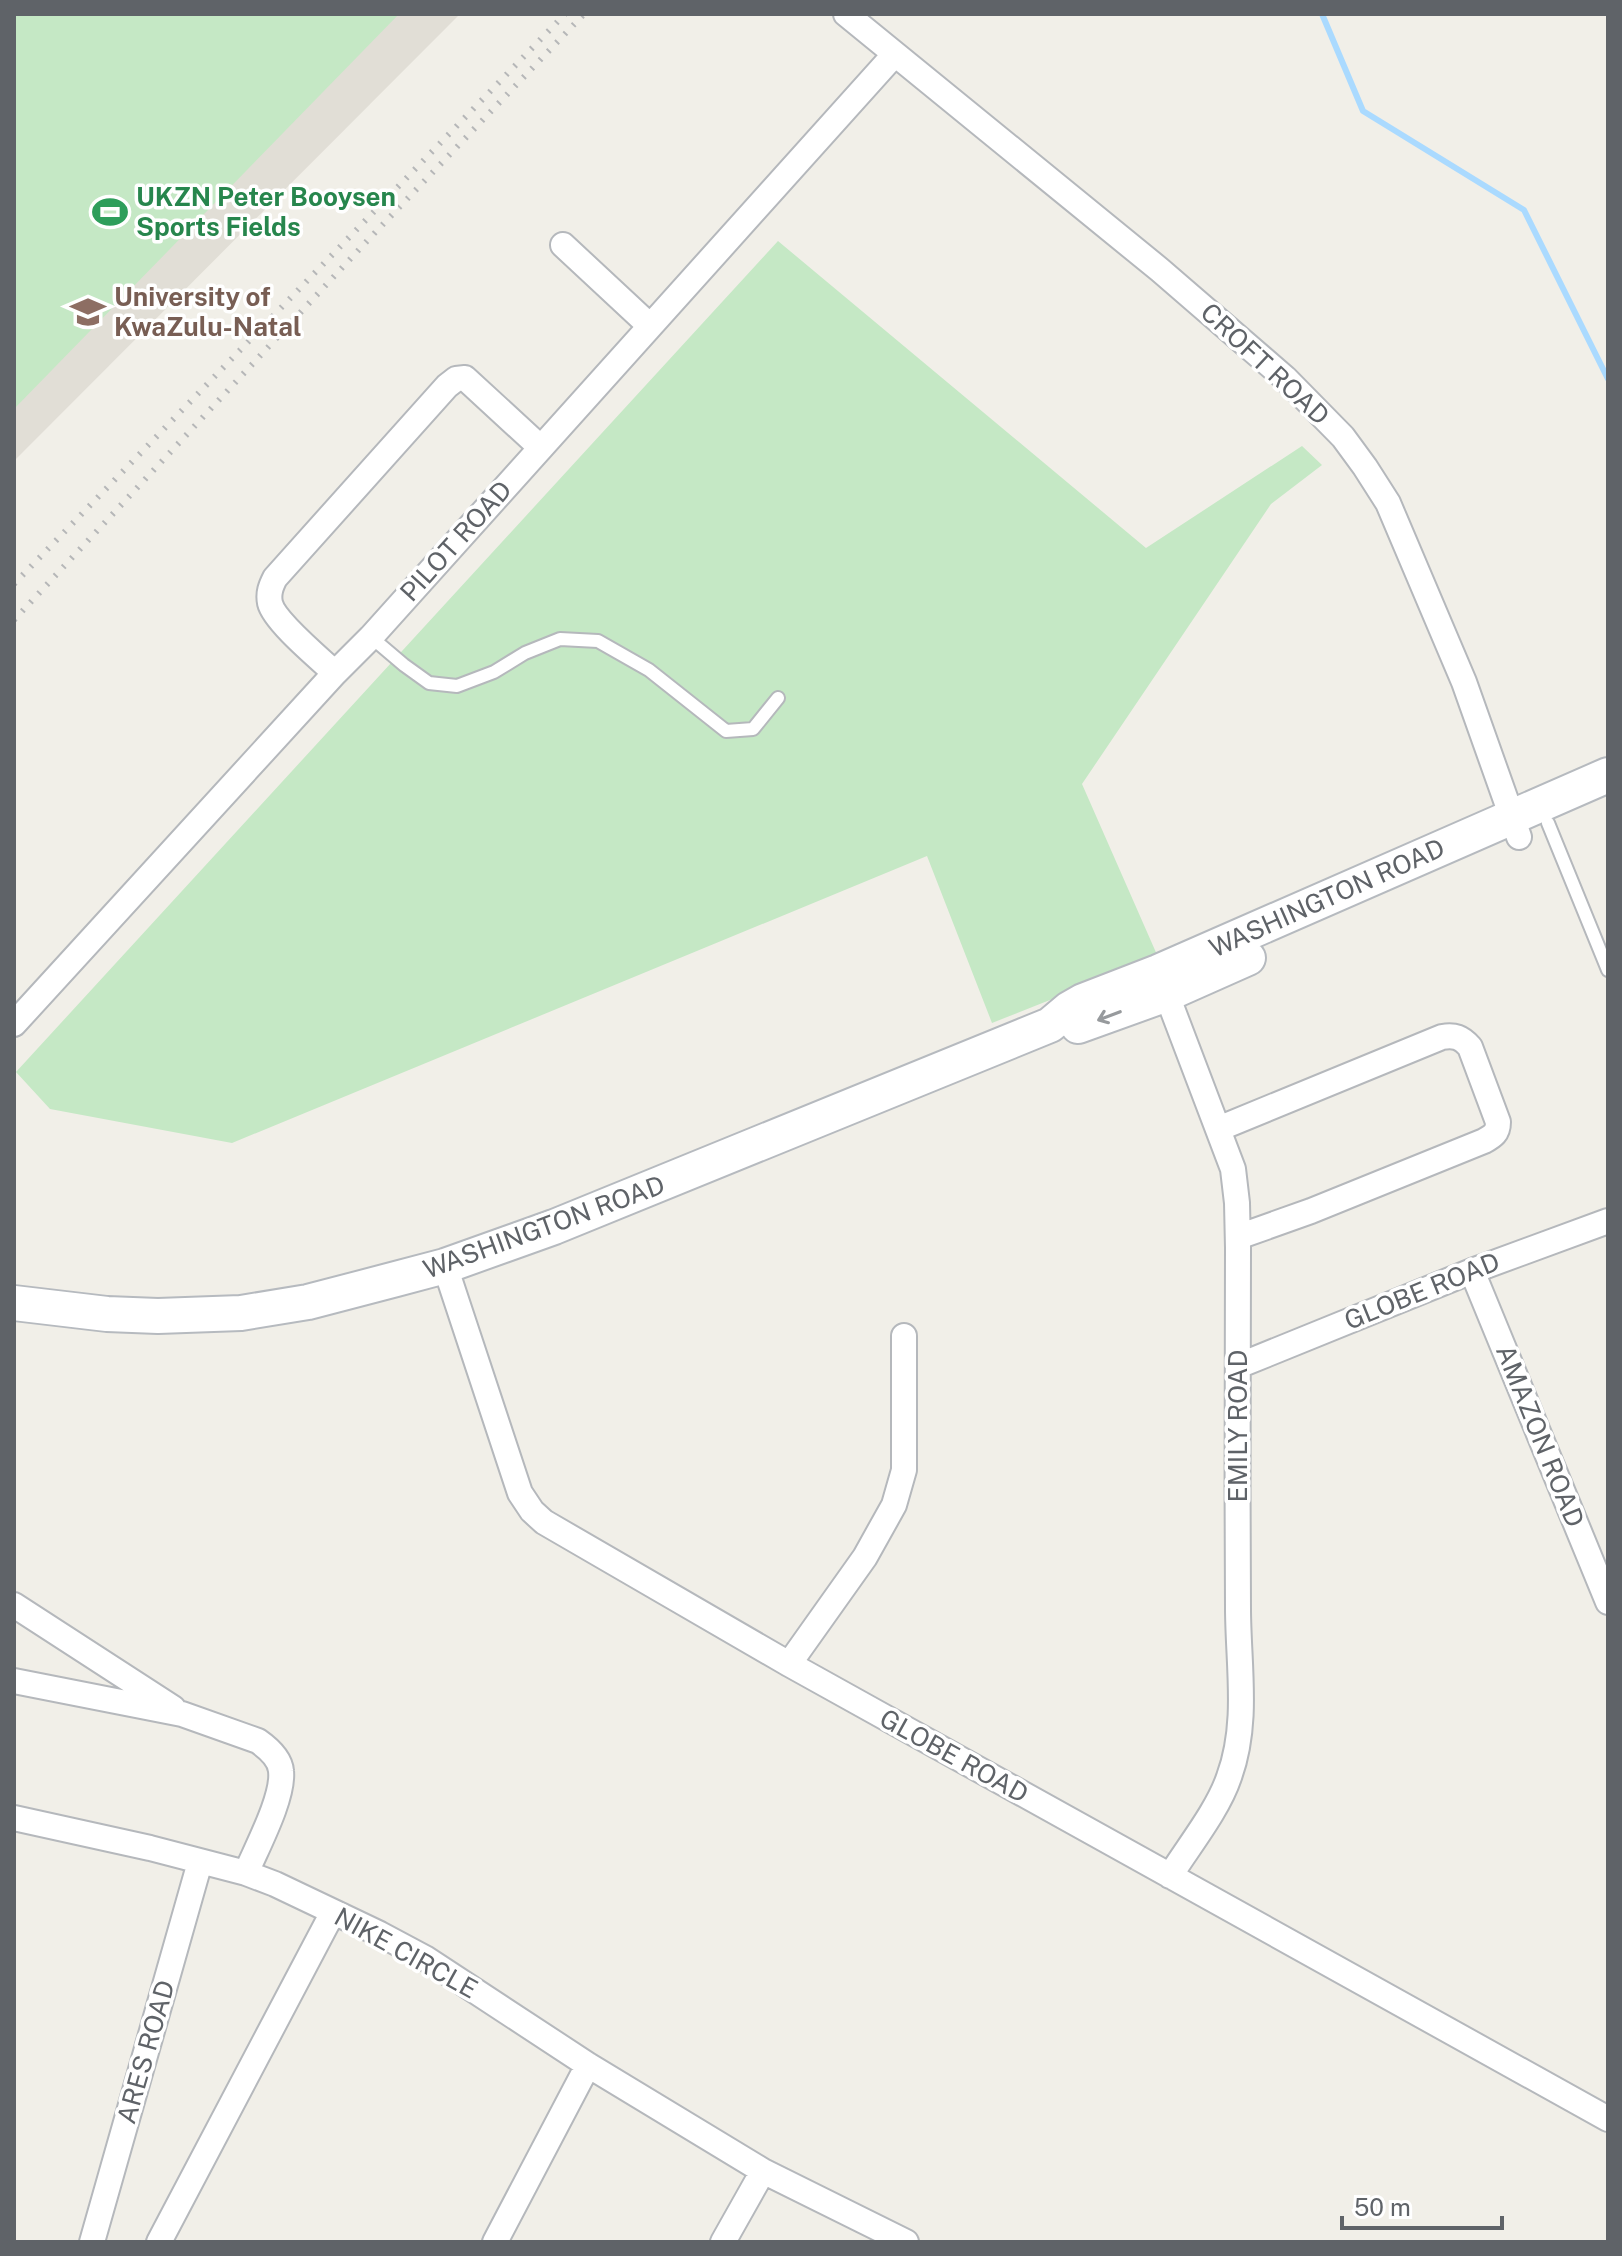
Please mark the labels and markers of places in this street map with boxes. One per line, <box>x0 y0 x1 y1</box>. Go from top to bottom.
place label: UKZN Peter Booysen Sports Fields <box>136 181 396 242</box>
sports icon: UKZN Peter Booysen Sports Fields <box>91 193 129 231</box>
place label: University of KwaZulu-Natal <box>114 281 301 342</box>
school or university icon: University of KwaZulu-Natal <box>69 293 107 331</box>

